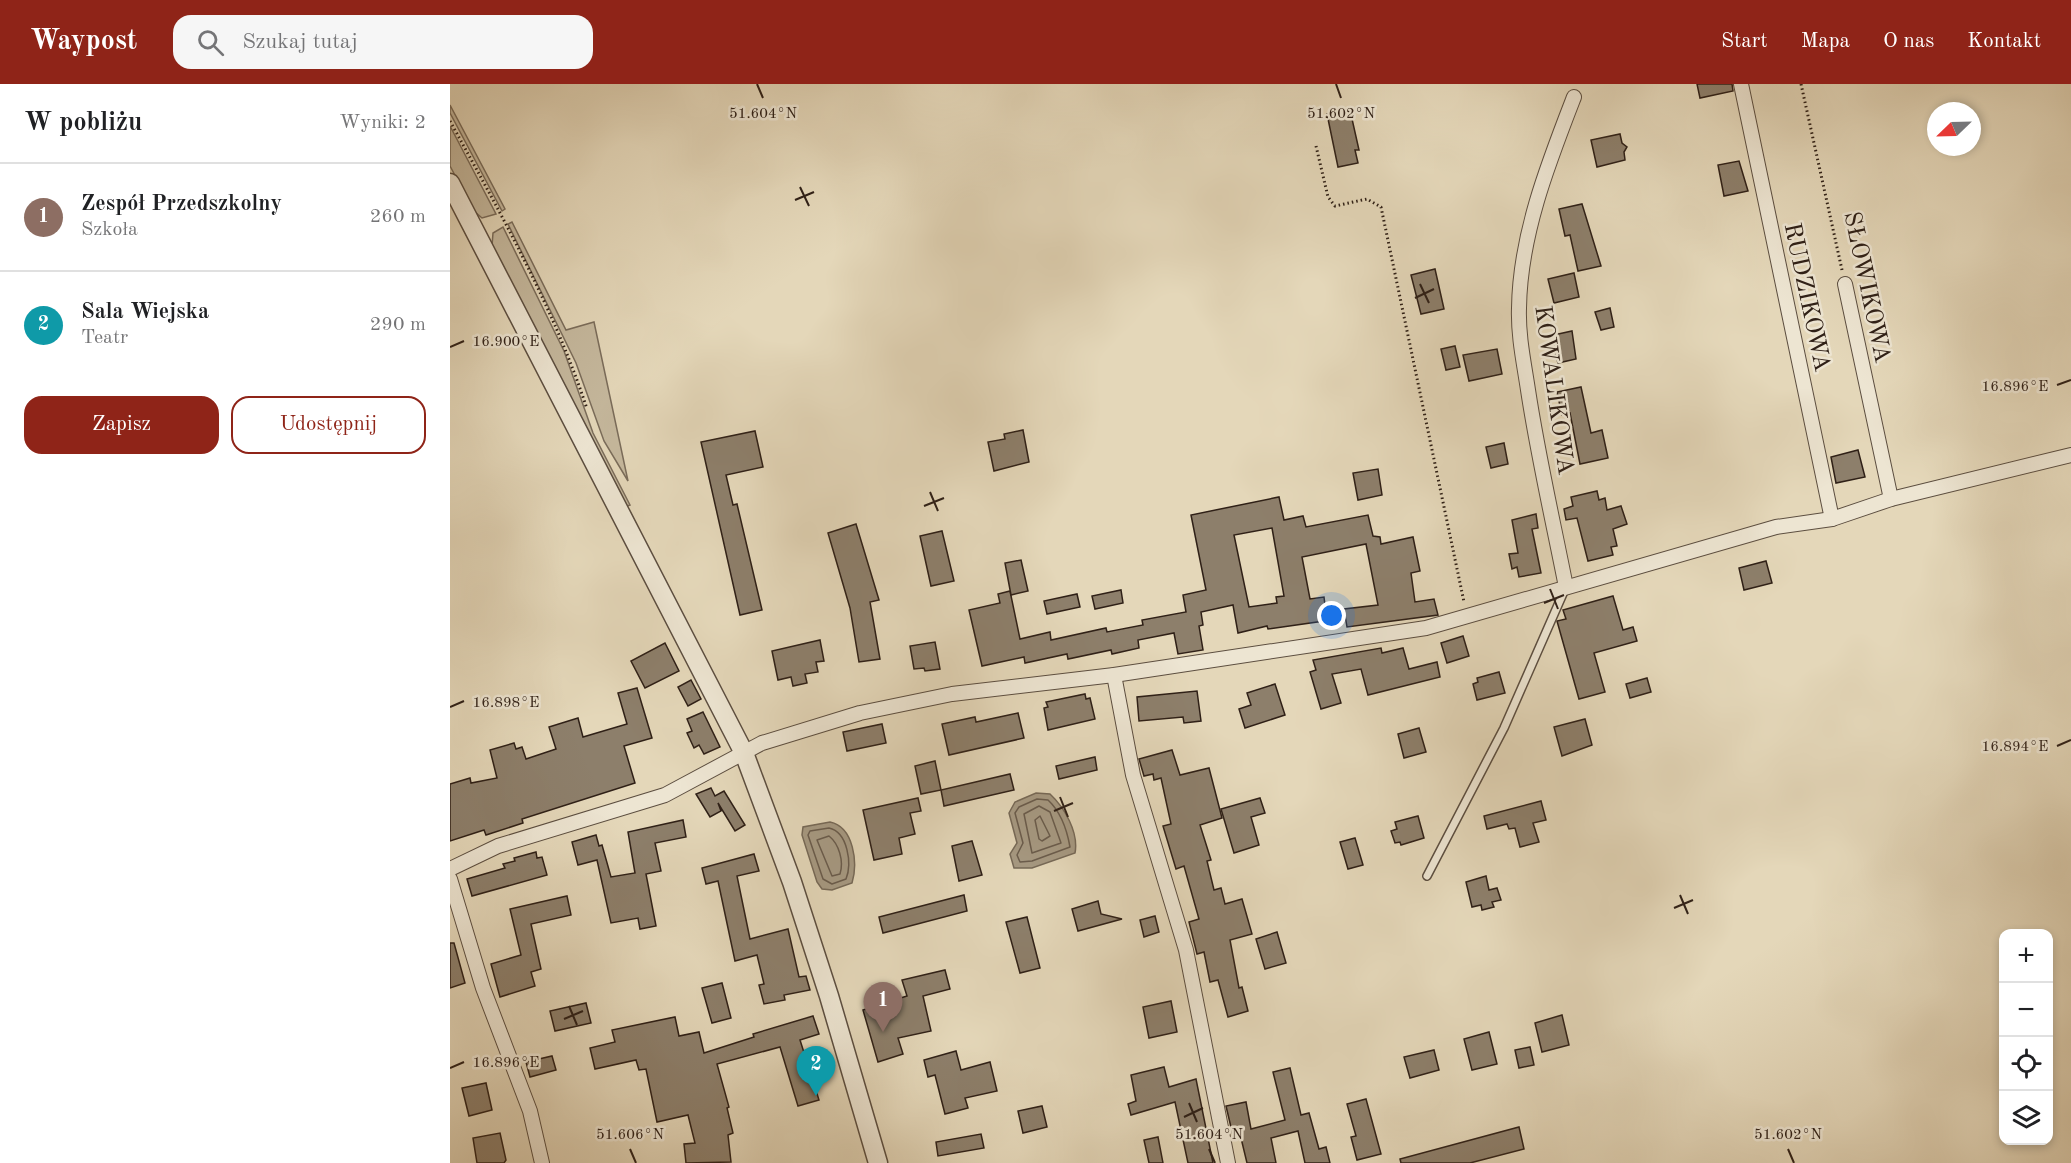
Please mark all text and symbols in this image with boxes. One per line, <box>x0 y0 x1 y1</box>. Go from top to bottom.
search box <box>173 15 593 69</box>
icon: search <box>194 26 227 59</box>
text: Waypost <box>30 28 137 56</box>
text: Szukaj tutaj <box>242 31 358 53</box>
text: Start <box>1721 31 1768 52</box>
text: Mapa <box>1801 31 1850 52</box>
text: O nas <box>1883 31 1934 52</box>
text: Kontakt <box>1967 31 2041 52</box>
north arrow <box>1927 102 1981 156</box>
text: 51.604°N <box>729 107 797 122</box>
text: 51.602°N <box>1307 107 1375 122</box>
text: W pobliżu <box>24 110 142 136</box>
text: Wyniki: 2 <box>339 113 426 133</box>
text: Zespół Przedszkolny <box>81 193 282 215</box>
text: 1 <box>38 207 49 227</box>
text: 260 m <box>370 207 426 227</box>
street label: SŁOWIKOWA <box>1838 210 1894 365</box>
text: Szkoła <box>81 220 138 240</box>
street label: RUDZIKOWA <box>1779 221 1834 374</box>
text: Sala Wiejska <box>81 301 209 323</box>
street label: KOWALIKOWA <box>1529 304 1577 476</box>
text: 2 <box>38 315 49 335</box>
text: 290 m <box>370 315 426 335</box>
text: Teatr <box>81 328 128 348</box>
text: 16.900°E <box>473 335 539 350</box>
text: 16.896°E <box>1982 380 2048 395</box>
button: Zapisz <box>24 396 219 454</box>
button: Udostępnij <box>231 396 426 454</box>
your location <box>1317 601 1346 630</box>
text: 16.898°E <box>473 696 539 711</box>
text: 16.894°E <box>1982 740 2048 755</box>
map controls <box>1999 929 2053 1145</box>
button: + <box>1999 929 2053 983</box>
pin: 1 <box>864 982 902 1032</box>
button: − <box>1999 983 2053 1037</box>
button: locate <box>1999 1037 2053 1091</box>
pin: 2 <box>796 1046 836 1096</box>
text: 16.896°E <box>473 1056 539 1071</box>
button: layers <box>1999 1091 2053 1145</box>
text: 51.606°N <box>596 1128 664 1143</box>
text: 51.604°N <box>1175 1128 1243 1143</box>
text: 51.602°N <box>1754 1128 1822 1143</box>

